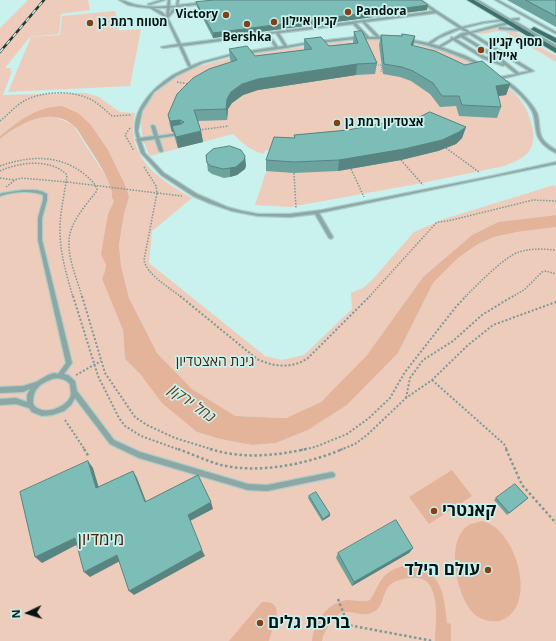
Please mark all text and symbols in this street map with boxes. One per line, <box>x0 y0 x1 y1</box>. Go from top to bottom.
place label: Pandora <box>356 5 406 19</box>
marker: Pandora <box>343 7 353 17</box>
place label: Victory <box>175 8 218 22</box>
marker: Victory <box>221 10 231 20</box>
place label: קניון איילון <box>282 15 337 29</box>
place label: מטווח רמת גן <box>98 16 168 30</box>
marker: קניון איילון <box>269 17 279 27</box>
marker: מטווח רמת גן <box>85 18 95 28</box>
marker: Bershka <box>242 19 252 29</box>
place label: Bershka <box>222 31 272 45</box>
place label: מסוף קניון איילון <box>489 36 543 64</box>
marker: מסוף קניון איילון <box>476 45 486 55</box>
place label: אצטדיון רמת גן <box>345 116 424 130</box>
marker: אצטדיון רמת גן <box>332 118 342 128</box>
park label: גינת האצטדיון <box>176 354 254 370</box>
water label: נחל ירקון <box>165 381 219 427</box>
place label: קאנטרי <box>442 501 496 521</box>
marker: קאנטרי <box>429 506 439 516</box>
park label: מימדיון <box>78 530 124 550</box>
place label: עולם הילד <box>405 560 480 580</box>
marker: עולם הילד <box>483 565 493 575</box>
north arrow <box>8 593 48 633</box>
text: N <box>8 609 23 619</box>
place label: בריכת גלים <box>268 613 350 633</box>
marker: בריכת גלים <box>255 618 265 628</box>

